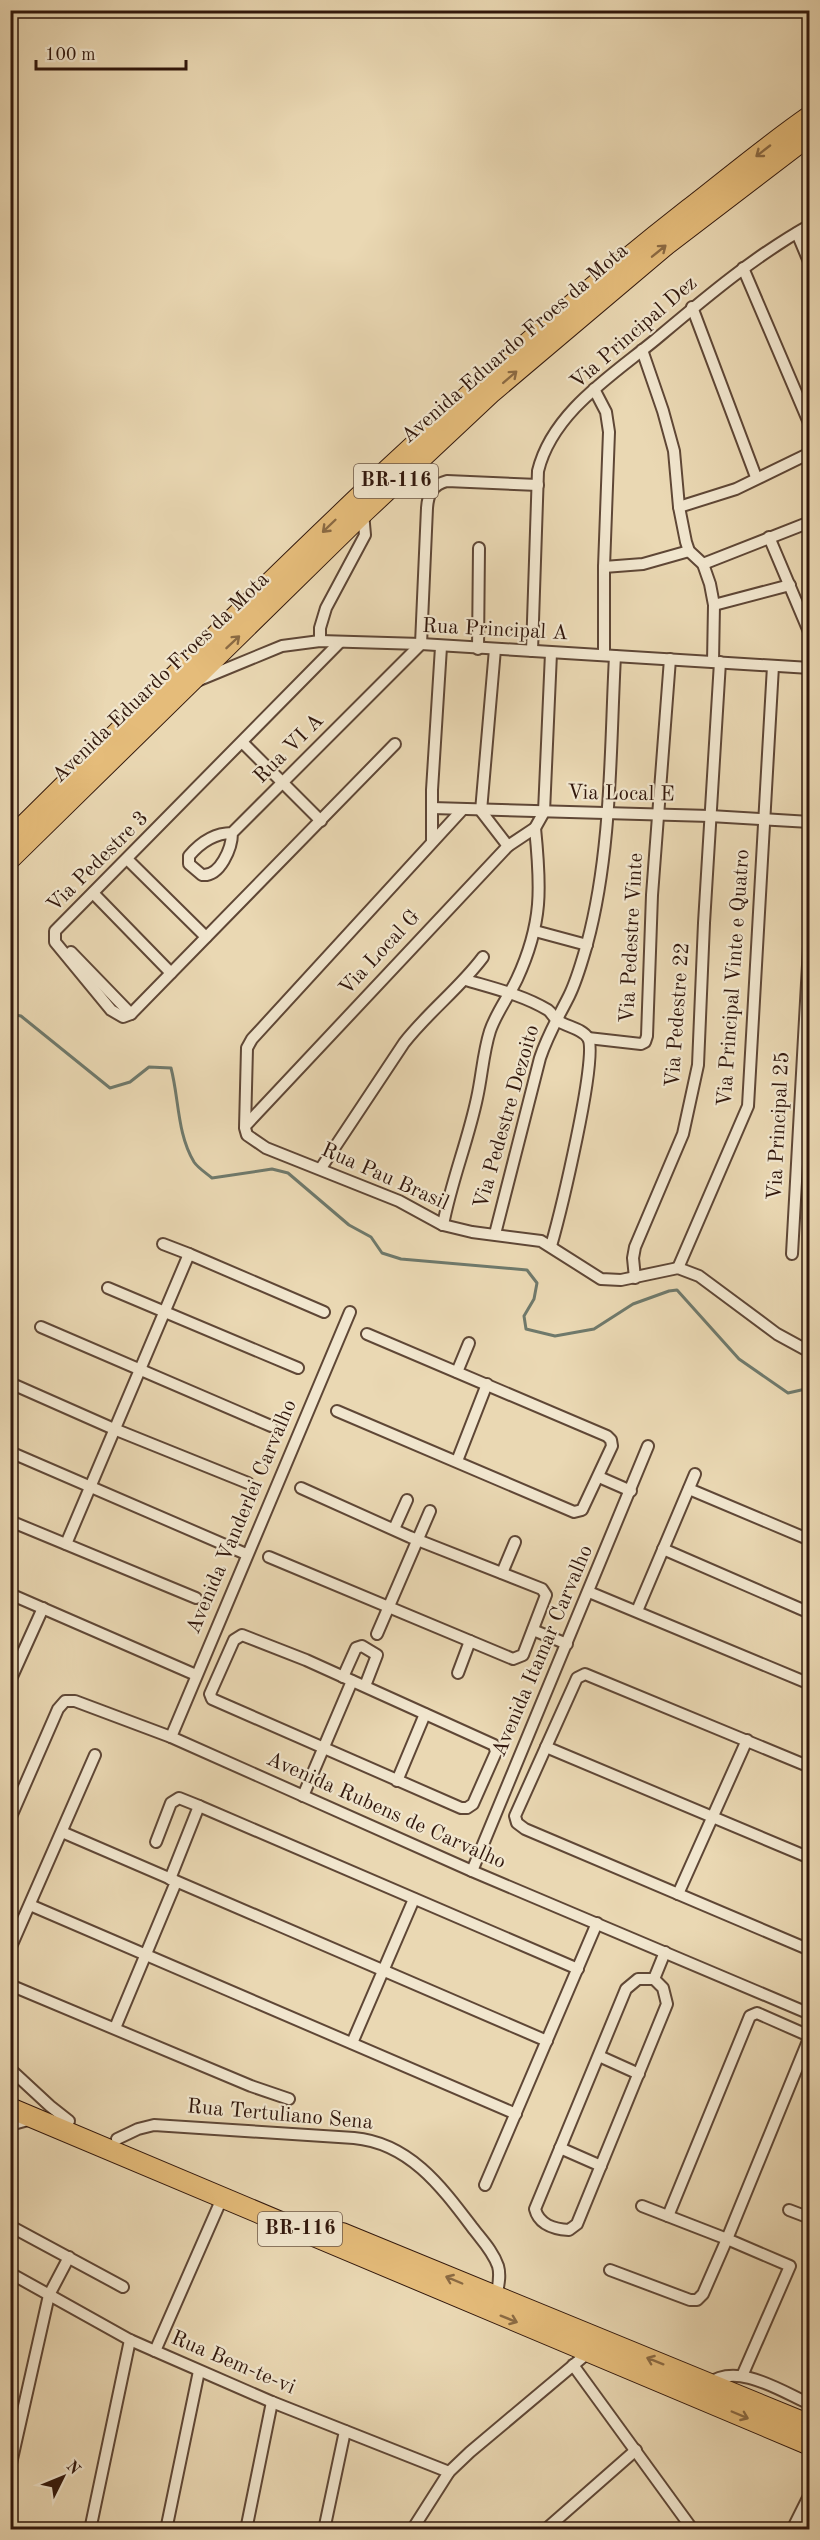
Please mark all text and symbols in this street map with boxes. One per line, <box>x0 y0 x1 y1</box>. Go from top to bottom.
scale bar <box>36 33 186 71</box>
text: 100 m <box>45 46 96 64</box>
one-way arrow <box>755 145 771 158</box>
street label: Avenida Eduardo Froes da Mota <box>398 240 632 448</box>
one-way arrow <box>651 244 666 258</box>
street label: Via Principal Dez <box>567 273 701 393</box>
one-way arrow <box>502 370 517 384</box>
road number: BR-116 <box>354 464 438 498</box>
one-way arrow <box>322 518 337 533</box>
street label: Avenida Eduardo Froes da Mota <box>49 569 273 787</box>
street label: Rua Principal A <box>422 616 568 644</box>
one-way arrow <box>225 635 240 649</box>
street label: Rua VI A <box>250 710 328 788</box>
street label: Via Local E <box>567 783 675 805</box>
street label: Via Pedestre 3 <box>43 807 153 917</box>
street label: Via Principal Vinte e Quatro <box>715 849 753 1107</box>
street label: Via Pedestre Vinte <box>617 852 647 1024</box>
street label: Via Local G <box>336 906 424 1000</box>
street label: Via Pedestre 22 <box>662 942 694 1088</box>
street label: Via Pedestre Dezoito <box>471 1023 543 1211</box>
street label: Via Principal 25 <box>765 1051 793 1201</box>
street label: Rua Pau Brasil <box>318 1139 452 1215</box>
street label: Avenida Vanderlei Carvalho <box>183 1397 301 1637</box>
street label: Avenida Itamar Carvalho <box>489 1542 597 1760</box>
street label: Avenida Rubens de Carvalho <box>263 1749 509 1873</box>
street label: Rua Tertuliano Sena <box>186 2096 374 2134</box>
road number: BR-116 <box>258 2212 342 2246</box>
one-way arrow <box>446 2274 464 2285</box>
one-way arrow <box>499 2314 518 2325</box>
street label: Rua Bem-te-vi <box>168 2327 298 2399</box>
one-way arrow <box>646 2355 665 2366</box>
one-way arrow <box>731 2410 749 2421</box>
north arrow <box>33 2447 93 2507</box>
text: N <box>62 2458 83 2479</box>

